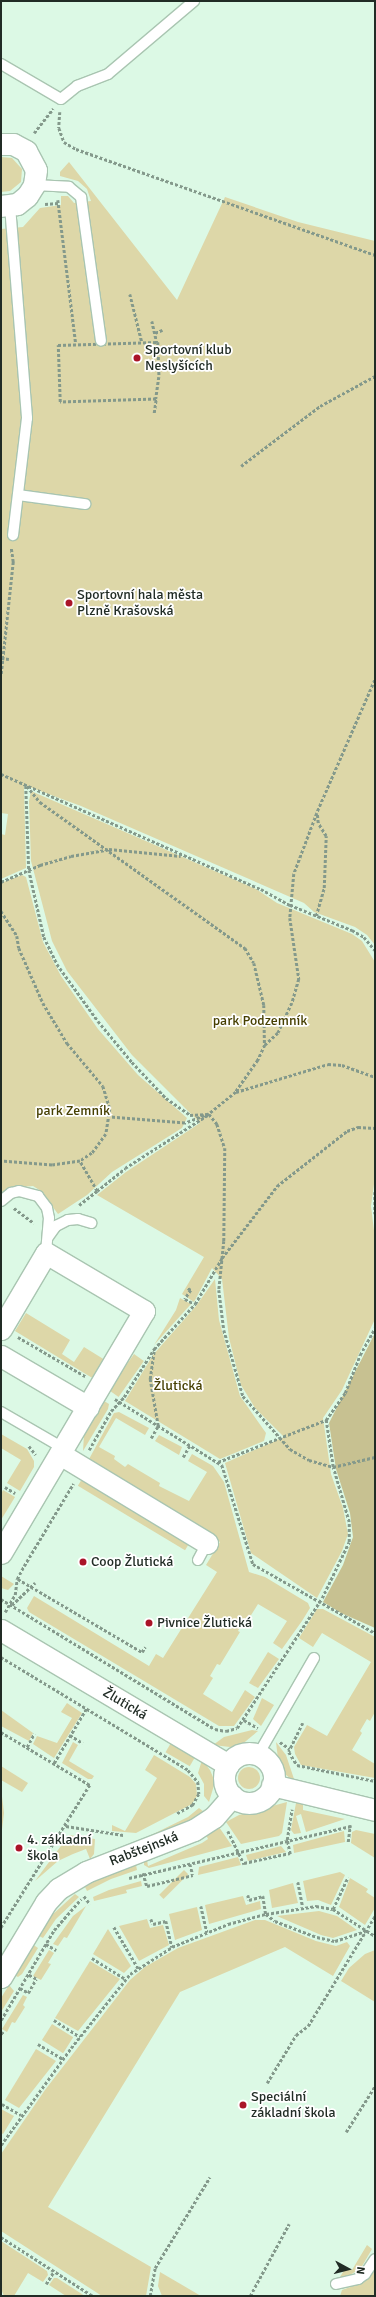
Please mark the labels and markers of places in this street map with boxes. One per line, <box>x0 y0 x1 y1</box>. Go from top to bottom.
place label: Sportovní klub Neslyšících <box>145 342 232 374</box>
marker: Sportovní klub Neslyšících <box>132 353 142 363</box>
place label: Sportovní hala města Plzně Krašovská <box>77 587 203 620</box>
marker: Sportovní hala města Plzně Krašovská <box>64 598 74 608</box>
place label: Coop Žlutická <box>91 1554 173 1570</box>
marker: Coop Žlutická <box>78 1557 88 1567</box>
place label: Pivnice Žlutická <box>157 1615 252 1631</box>
marker: Pivnice Žlutická <box>144 1618 154 1628</box>
place label: 4. základní škola <box>27 1832 92 1864</box>
marker: 4. základní škola <box>14 1843 24 1853</box>
place label: Speciální základní škola <box>251 2089 336 2122</box>
marker: Speciální základní škola <box>238 2100 248 2110</box>

